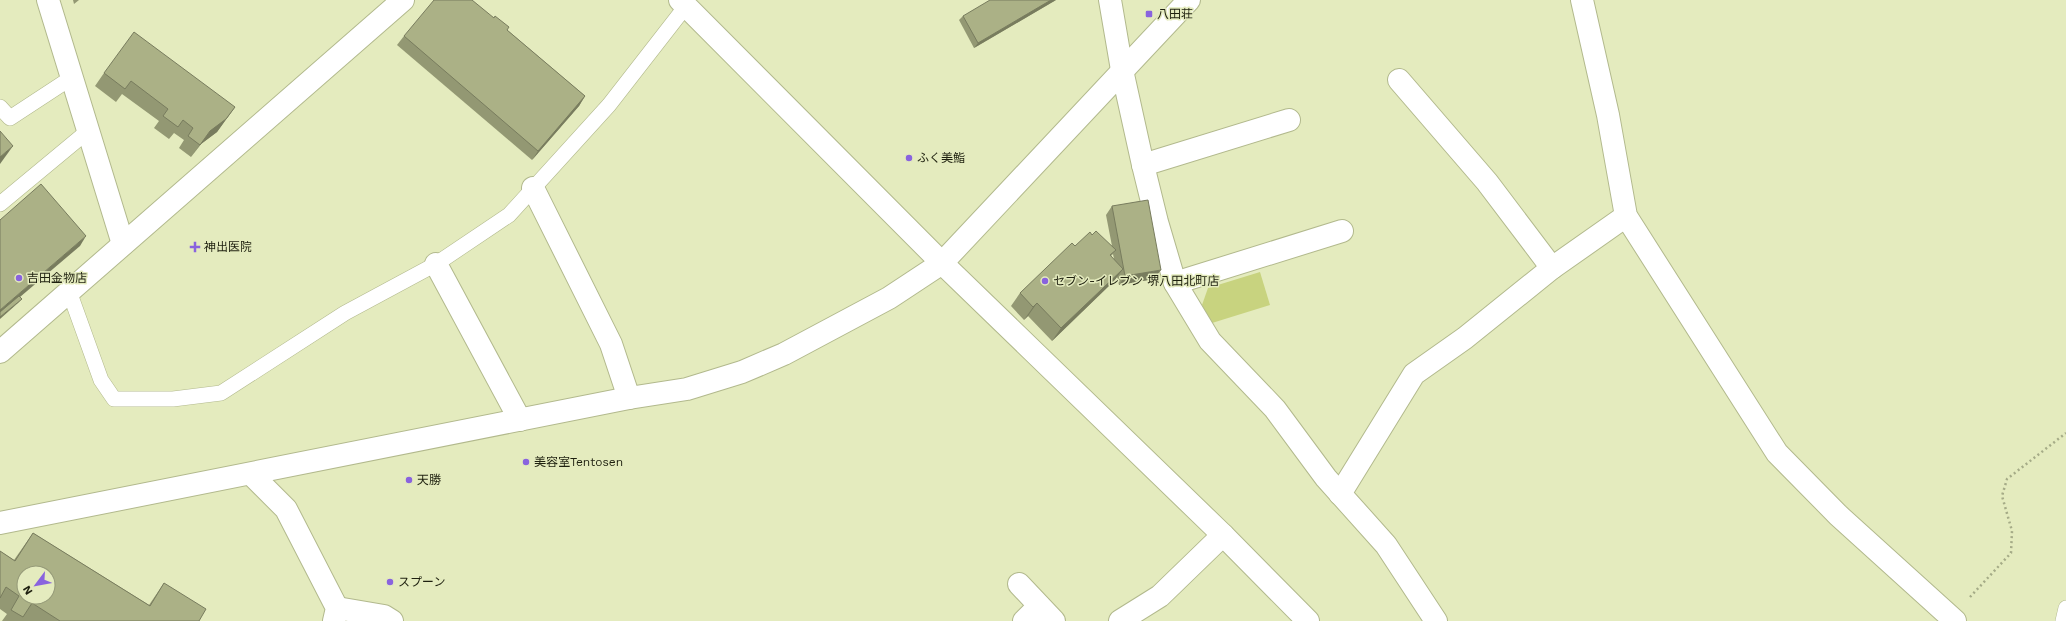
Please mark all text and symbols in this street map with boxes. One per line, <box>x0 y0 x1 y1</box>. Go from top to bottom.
place label: 八田荘 <box>1157 7 1193 21</box>
marker: 八田荘 <box>1144 9 1154 19</box>
place label: ふく美鮨 <box>917 151 965 165</box>
marker: ふく美鮨 <box>904 153 914 163</box>
place label: 神出医院 <box>204 240 252 254</box>
marker: 神出医院 <box>189 241 201 253</box>
place label: 吉田金物店 <box>27 271 87 285</box>
marker: 吉田金物店 <box>14 273 24 283</box>
place label: セブン-イレブン 堺八田北町店 <box>1053 274 1219 288</box>
marker: セブン-イレブン 堺八田北町店 <box>1040 276 1050 286</box>
place label: 美容室Tentosen <box>534 455 623 469</box>
marker: 美容室Tentosen <box>521 457 531 467</box>
place label: 天勝 <box>417 473 441 487</box>
marker: 天勝 <box>404 475 414 485</box>
north arrow <box>16 565 56 605</box>
place label: スプーン <box>398 575 445 589</box>
marker: スプーン <box>385 577 395 587</box>
text: N <box>20 583 36 597</box>

